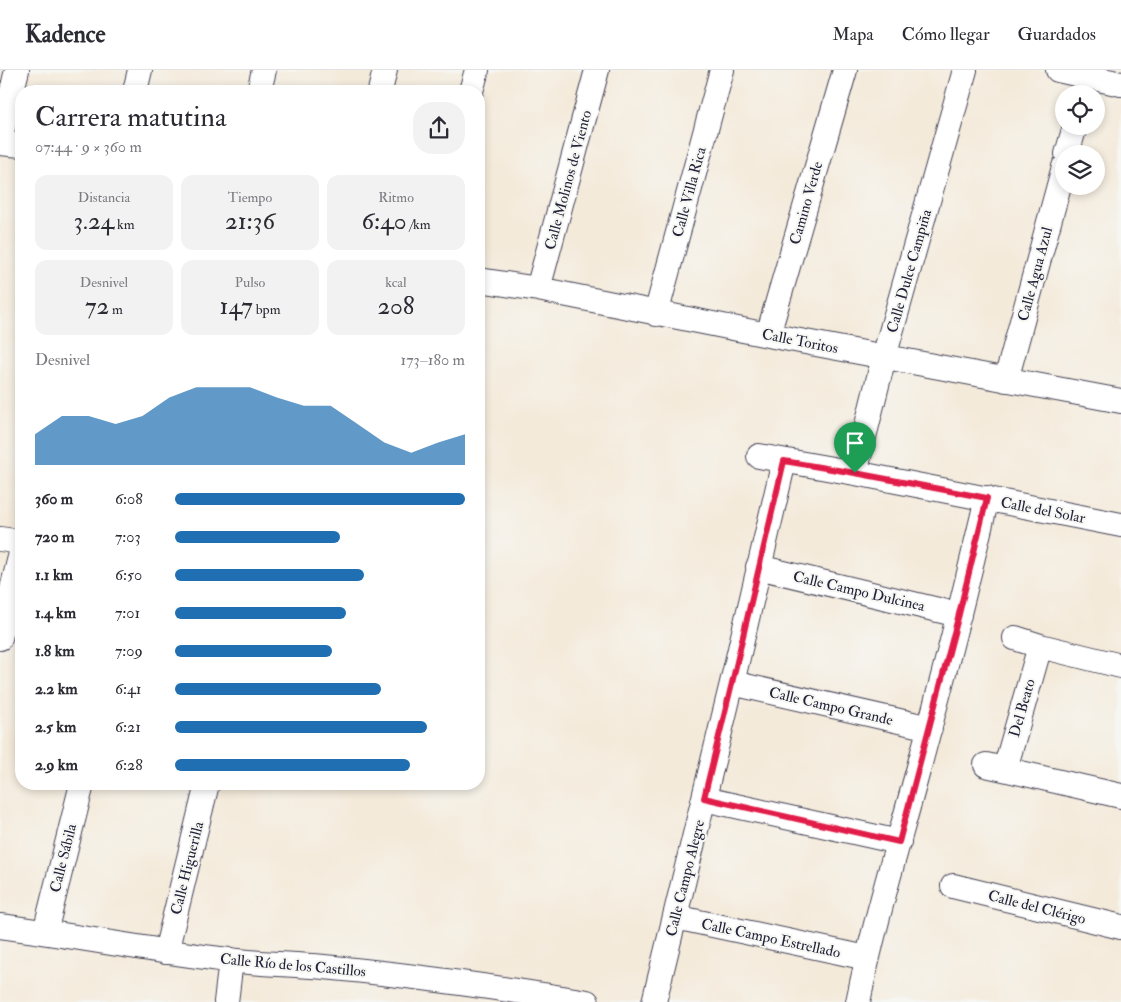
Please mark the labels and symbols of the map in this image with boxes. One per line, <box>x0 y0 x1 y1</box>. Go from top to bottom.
street label: Calle Molinos de Viento <box>541 108 596 252</box>
street label: Calle Villa Rica <box>668 144 711 239</box>
street label: Camino Verde <box>786 159 827 247</box>
street label: Calle Dulce Campiña <box>883 206 937 335</box>
street label: Calle Agua Azul <box>1014 225 1057 323</box>
street label: Calle Toritos <box>760 325 840 358</box>
pin <box>834 422 876 473</box>
street label: Calle del Solar <box>999 493 1087 528</box>
street label: Calle Campo Dulcinea <box>791 567 927 617</box>
street label: Del Beato <box>1005 677 1040 739</box>
street label: Calle Campo Grande <box>767 683 895 731</box>
street label: Calle Campo Alegre <box>662 818 710 939</box>
street label: Calle Higuerilla <box>167 819 208 917</box>
street label: Calle Sábila <box>46 821 81 894</box>
street label: Calle del Clérigo <box>986 886 1088 929</box>
street label: Calle Campo Estrellado <box>699 914 842 964</box>
street label: Calle Río de los Castillos <box>219 950 367 981</box>

